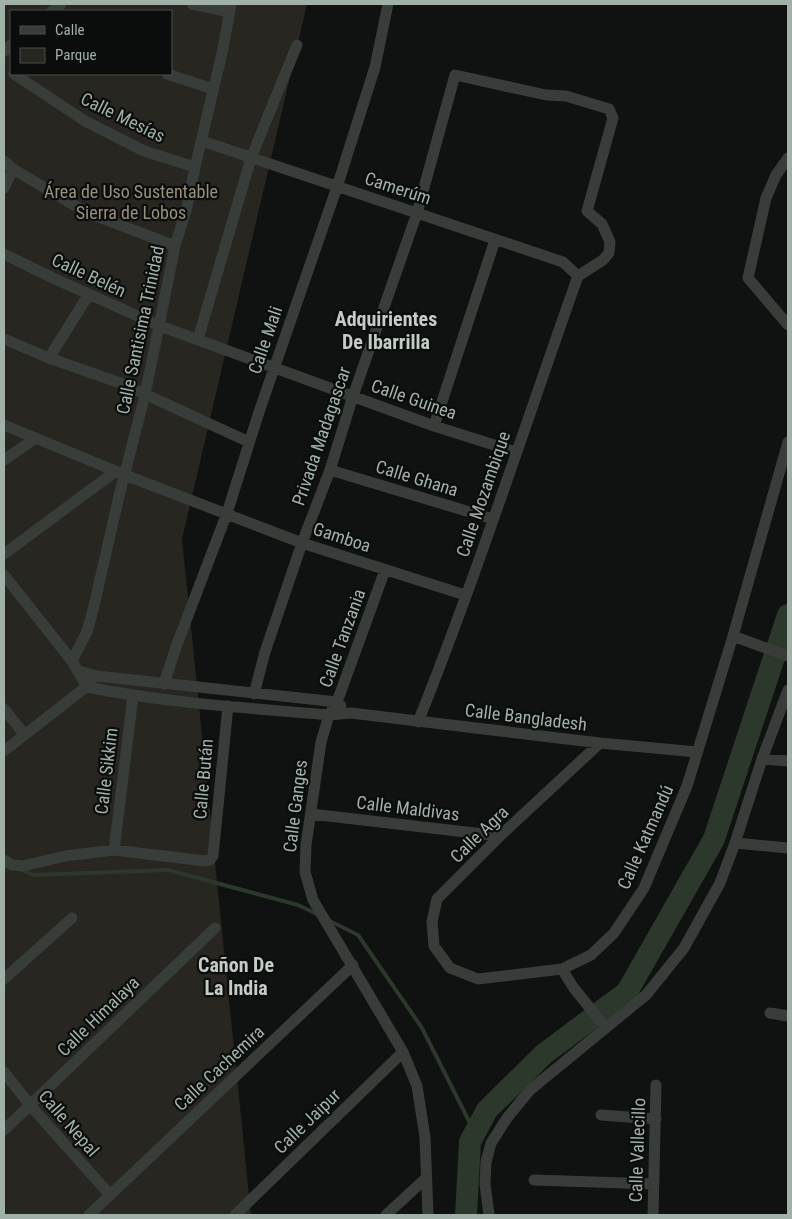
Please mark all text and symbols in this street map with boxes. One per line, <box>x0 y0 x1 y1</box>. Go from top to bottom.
legend <box>10 10 172 75</box>
text: Calle <box>55 21 85 39</box>
text: Parque <box>55 46 97 64</box>
street label: Calle Mesías <box>78 88 168 146</box>
street label: Camerúm <box>362 167 434 209</box>
park label: Área de Uso Sustentable Sierra de Lobos <box>44 181 218 223</box>
street label: Calle Santisima Trinidad <box>112 244 168 416</box>
street label: Calle Belén <box>49 249 129 301</box>
street label: Calle Mali <box>244 303 286 377</box>
district label: Adquirientes De Ibarrilla <box>335 307 437 354</box>
street label: Privada Madagascar <box>287 363 355 508</box>
street label: Calle Guinea <box>369 375 459 423</box>
street label: Calle Mozambique <box>452 428 514 560</box>
street label: Calle Ghana <box>373 456 461 500</box>
street label: Gamboa <box>311 518 373 556</box>
street label: Calle Tanzania <box>315 586 369 690</box>
street label: Calle Bangladesh <box>464 699 588 735</box>
street label: Calle Sikkim <box>90 727 122 815</box>
street label: Calle Bután <box>189 738 217 820</box>
street label: Calle Ganges <box>279 758 311 854</box>
street label: Calle Katmandú <box>613 782 677 892</box>
street label: Calle Maldivas <box>355 791 461 825</box>
street label: Calle Agra <box>446 801 512 867</box>
district label: Cañon De La India <box>198 953 274 1000</box>
street label: Calle Himalaya <box>53 972 143 1060</box>
street label: Calle Cachemira <box>170 1021 268 1115</box>
street label: Calle Jaipur <box>269 1084 345 1158</box>
street label: Calle Nepal <box>35 1086 103 1160</box>
street label: Calle Vallecillo <box>625 1097 649 1203</box>

